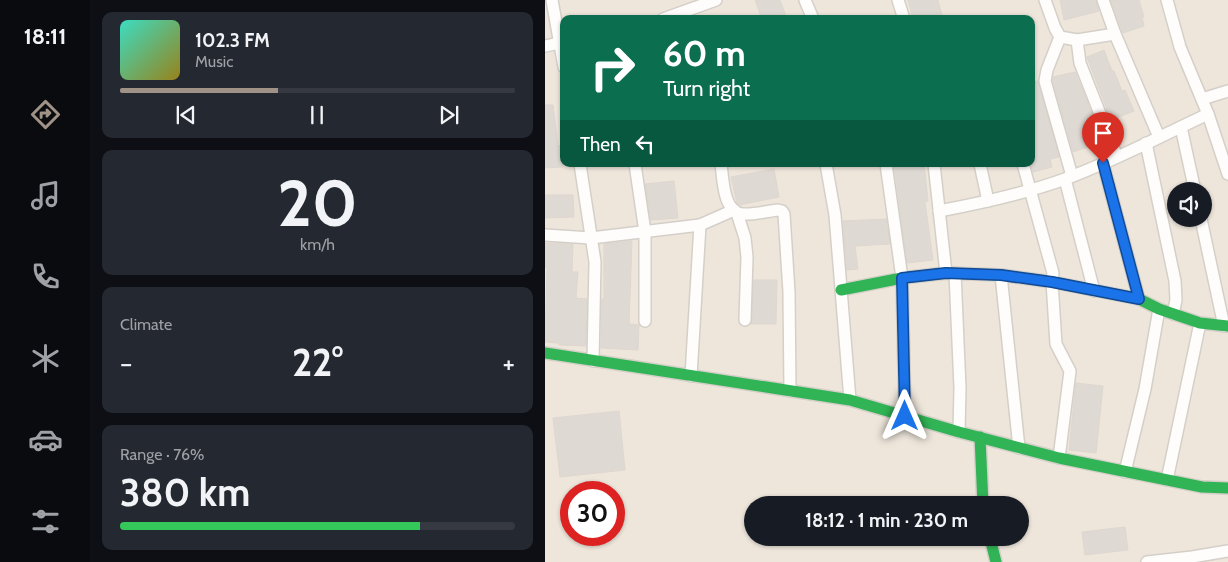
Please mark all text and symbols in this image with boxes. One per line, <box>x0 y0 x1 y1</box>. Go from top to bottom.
text: 18:11 <box>24 23 66 50</box>
text: 102.3 FM <box>195 29 270 52</box>
text: 60 m <box>663 32 746 75</box>
icon: right <box>580 35 645 100</box>
text: Music <box>195 52 233 71</box>
text: Turn right <box>663 75 750 102</box>
icon: directions <box>28 97 63 132</box>
icon: previous <box>172 101 200 129</box>
icon: pause <box>303 101 331 129</box>
icon: next <box>435 101 463 129</box>
pin <box>1082 112 1124 163</box>
icon: arrive <box>1089 119 1117 147</box>
icon: left <box>631 130 659 158</box>
text: Then <box>580 133 621 156</box>
text: 20 <box>277 163 358 242</box>
icon: music <box>28 178 63 213</box>
map controls <box>1167 182 1212 227</box>
button: sound <box>1167 182 1212 227</box>
text: km/h <box>300 235 335 254</box>
icon: phone <box>28 259 63 294</box>
text: Climate <box>120 315 172 334</box>
text: 22° <box>292 339 343 386</box>
icon: climate <box>28 341 63 376</box>
text: − <box>120 346 132 380</box>
text: + <box>503 346 515 380</box>
position arrow <box>878 389 930 441</box>
icon: car <box>28 422 63 457</box>
text: Range · 76% <box>120 445 205 464</box>
text: 380 km <box>120 469 250 516</box>
speed limit sign: 30 <box>560 481 625 546</box>
icon: filters <box>28 504 63 539</box>
text: 18:12 · 1 min · 230 m <box>805 509 968 532</box>

